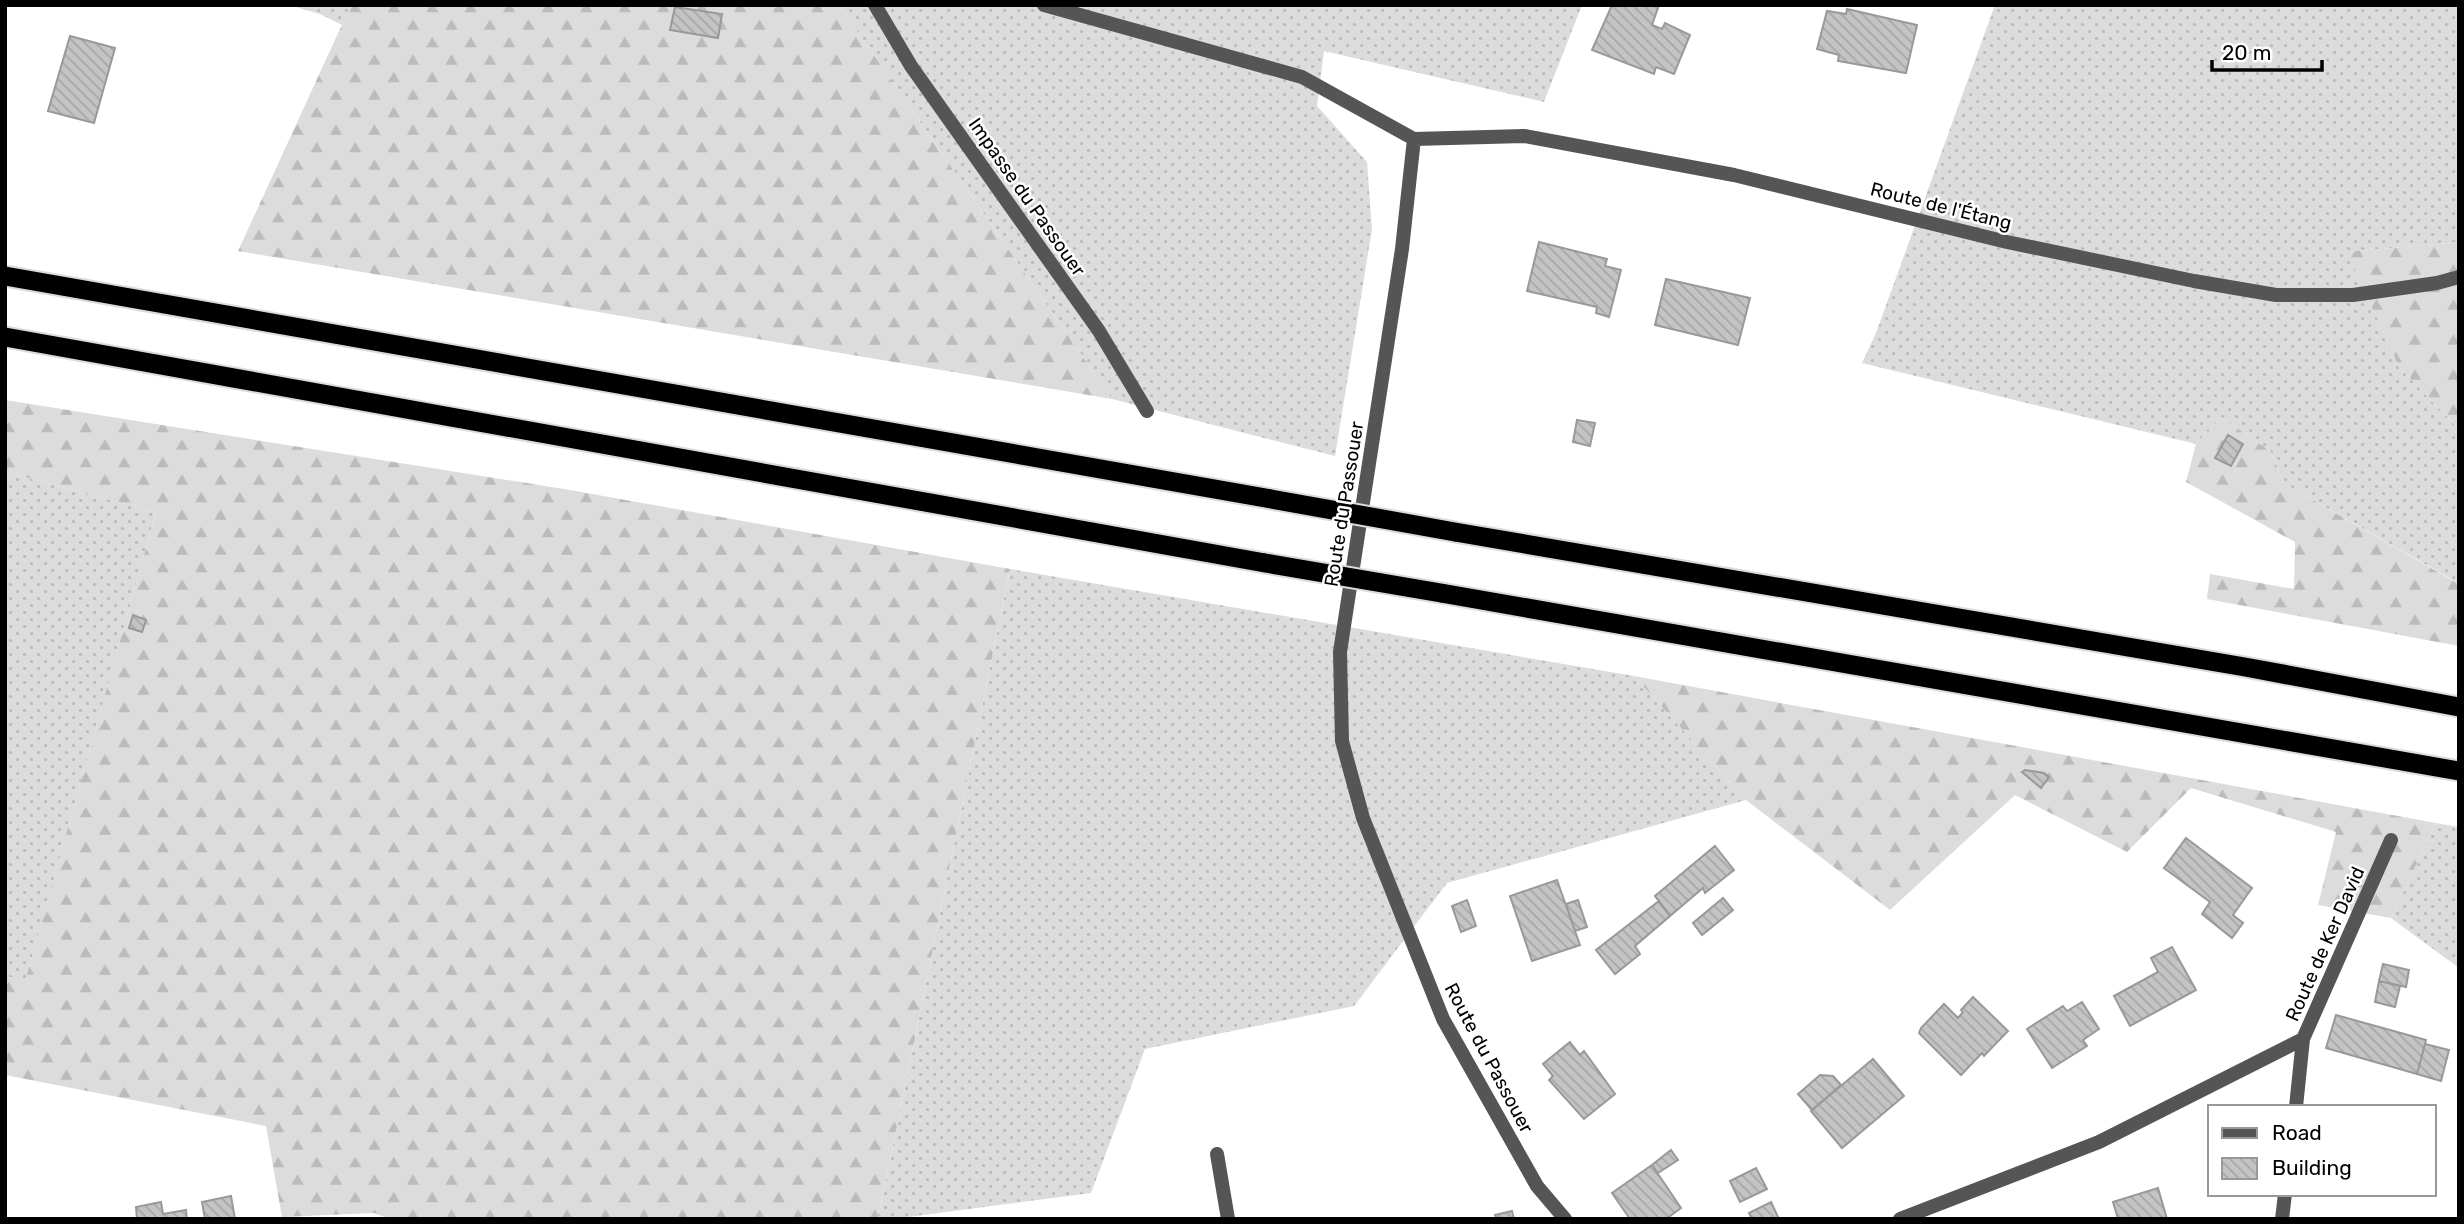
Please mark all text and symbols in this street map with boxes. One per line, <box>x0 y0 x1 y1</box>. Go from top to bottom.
scale bar <box>2212 28 2322 72</box>
text: 20 m <box>2222 40 2271 65</box>
street label: Impasse du Passouer <box>964 113 1091 281</box>
street label: Route de l'Étang <box>1868 177 2014 235</box>
street label: Route du Passouer <box>1320 419 1369 588</box>
street label: Route de Ker David <box>2281 863 2369 1025</box>
street label: Route du Passouer <box>1440 979 1539 1138</box>
legend <box>2208 1105 2436 1196</box>
text: Road <box>2272 1120 2322 1145</box>
text: Building <box>2272 1155 2352 1180</box>

